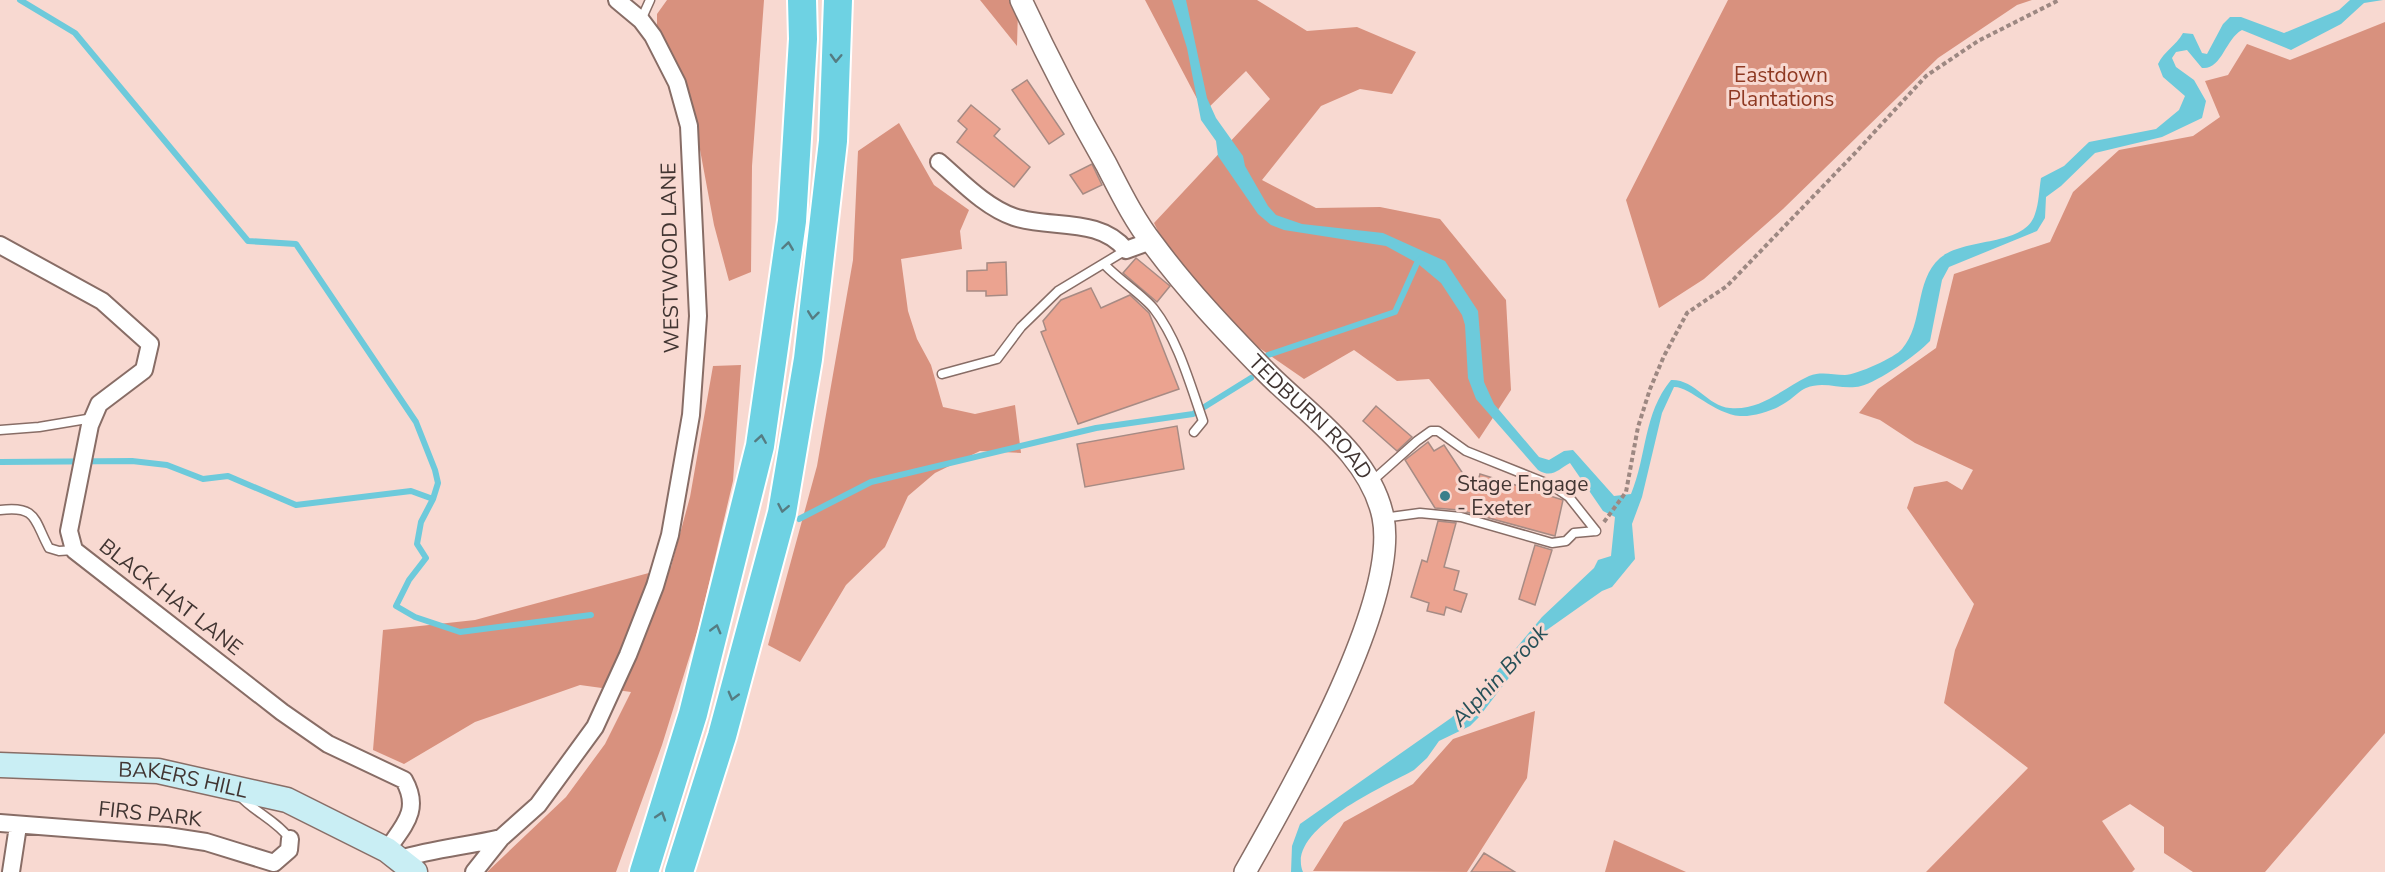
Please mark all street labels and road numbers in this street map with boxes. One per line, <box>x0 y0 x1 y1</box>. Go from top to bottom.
street label: WESTWOOD LANE <box>654 162 686 354</box>
street label: TEDBURN ROAD <box>1242 348 1379 485</box>
street label: BLACK HAT LANE <box>94 532 248 662</box>
street label: BAKERS HILL <box>118 756 251 805</box>
street label: FIRS PARK <box>97 795 204 833</box>

